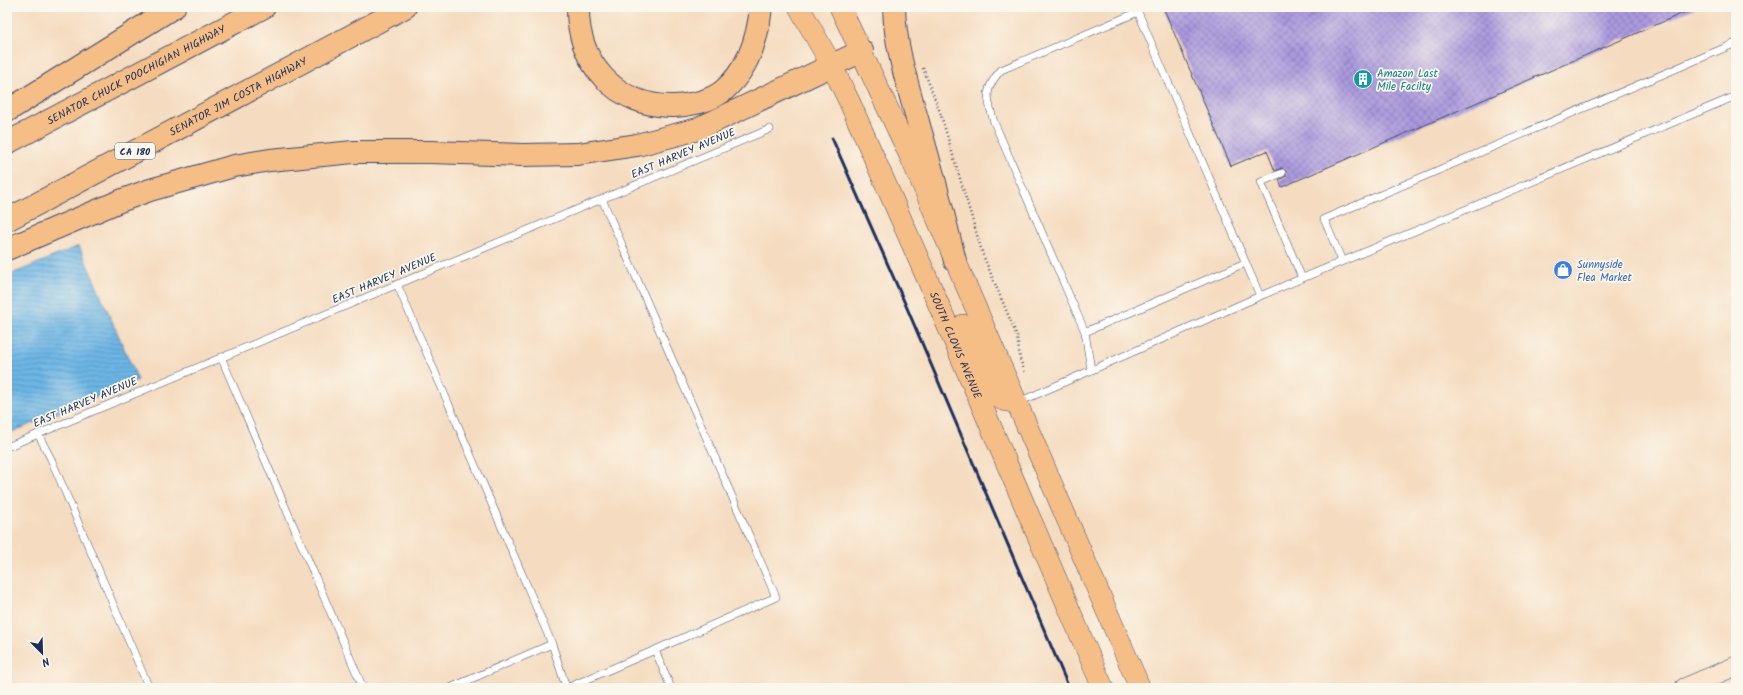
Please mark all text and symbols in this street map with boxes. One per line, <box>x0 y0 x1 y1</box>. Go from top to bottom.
street label: SENATOR CHUCK POOCHIGIAN HIGHWAY <box>44 21 230 130</box>
street label: SENATOR JIM COSTA HIGHWAY <box>166 53 311 142</box>
place label: Amazon Last Mile Facilty <box>1377 65 1439 96</box>
building icon: Amazon Last Mile Facilty <box>1352 68 1374 90</box>
street label: EAST HARVEY AVENUE <box>628 123 739 184</box>
road number: CA 180 <box>115 143 155 159</box>
street label: EAST HARVEY AVENUE <box>329 248 440 309</box>
place label: Sunnyside Flea Market <box>1577 256 1633 287</box>
shop icon: Sunnyside Flea Market <box>1552 259 1574 281</box>
street label: SOUTH CLOVIS AVENUE <box>924 289 986 403</box>
street label: EAST HARVEY AVENUE <box>30 372 141 433</box>
north arrow <box>22 633 62 673</box>
text: N <box>39 652 52 671</box>

